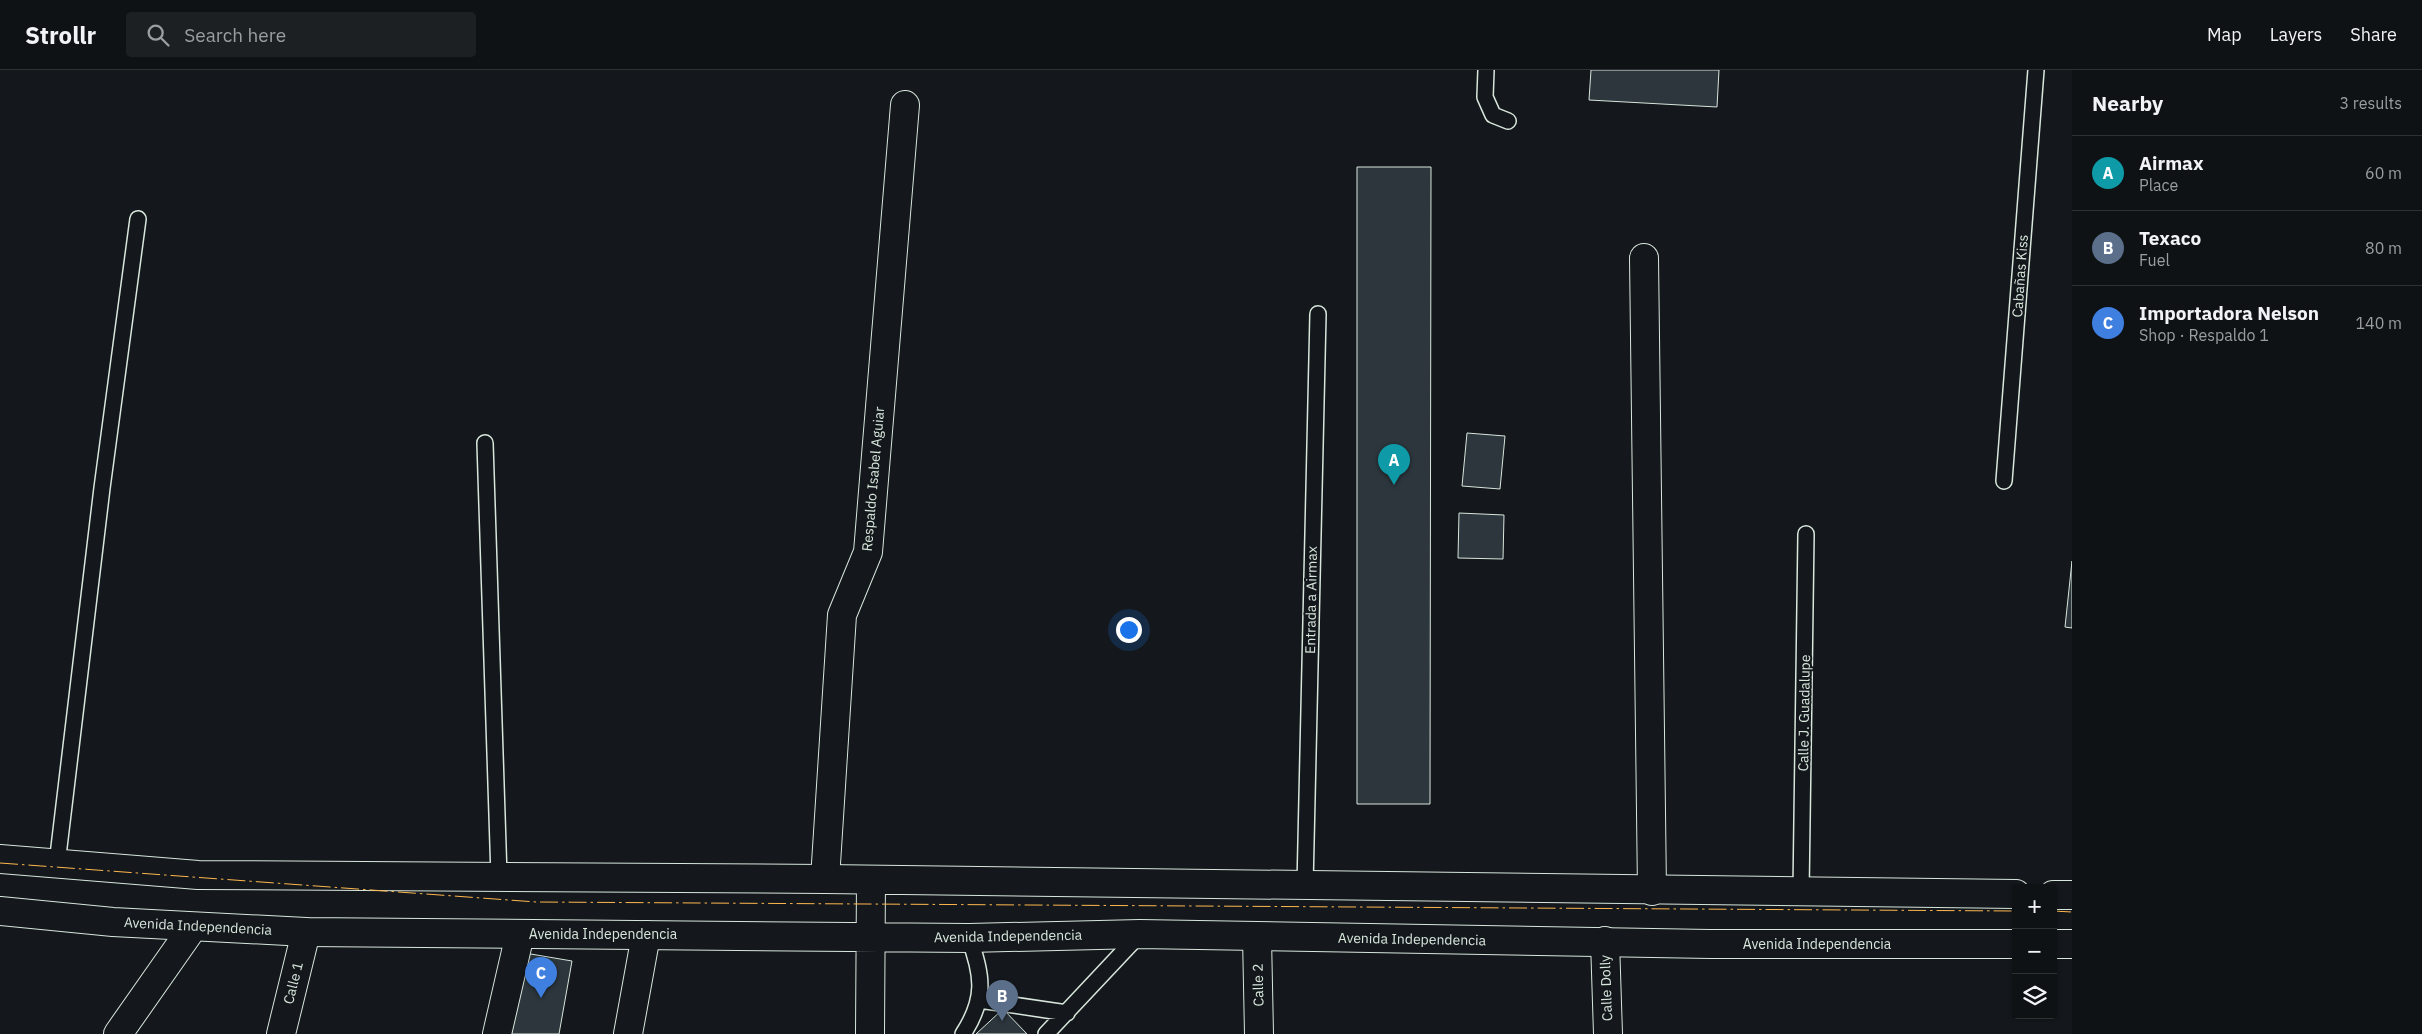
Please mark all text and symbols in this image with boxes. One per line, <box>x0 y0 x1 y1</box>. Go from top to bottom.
search box <box>126 12 476 57</box>
text: Strollr <box>25 19 96 51</box>
icon: search <box>144 21 172 49</box>
text: Search here <box>184 23 286 47</box>
text: Map <box>2207 23 2242 46</box>
text: Layers <box>2270 23 2322 46</box>
text: Share <box>2350 23 2397 46</box>
text: Nearby <box>2092 89 2163 117</box>
text: 3 results <box>2339 93 2402 113</box>
text: Airmax <box>2139 151 2204 175</box>
text: A <box>2103 163 2113 183</box>
text: 60 m <box>2365 163 2402 183</box>
text: Place <box>2139 175 2178 195</box>
text: Texaco <box>2139 226 2201 250</box>
street label: Cabañas Kiss <box>2008 234 2032 318</box>
text: B <box>2103 238 2113 258</box>
text: 80 m <box>2365 238 2402 258</box>
text: Fuel <box>2139 250 2170 270</box>
text: Importadora Nelson <box>2139 301 2319 325</box>
text: C <box>2103 313 2113 333</box>
text: 140 m <box>2355 313 2402 333</box>
text: Shop · Respaldo 1 <box>2139 325 2269 345</box>
street label: Respaldo Isabel Aguiar <box>858 406 888 552</box>
pin: A <box>1378 444 1410 485</box>
street label: Entrada a Airmax <box>1301 546 1321 654</box>
your location <box>1116 617 1142 643</box>
street label: Calle J. Guadalupe <box>1794 654 1814 772</box>
map controls <box>2012 884 2057 1019</box>
button: + <box>2012 884 2057 929</box>
street label: Avenida Independencia <box>123 913 273 939</box>
street label: Avenida Independencia <box>529 925 678 943</box>
street label: Avenida Independencia <box>934 926 1083 946</box>
street label: Avenida Independencia <box>1338 929 1487 949</box>
button: − <box>2012 929 2057 974</box>
street label: Avenida Independencia <box>1743 935 1892 953</box>
street label: Calle Dolly <box>1596 955 1616 1021</box>
pin: C <box>525 957 557 998</box>
street label: Calle 1 <box>279 960 307 1006</box>
street label: Calle 2 <box>1249 963 1267 1007</box>
button: layers <box>2012 974 2057 1019</box>
pin: B <box>986 980 1018 1021</box>

